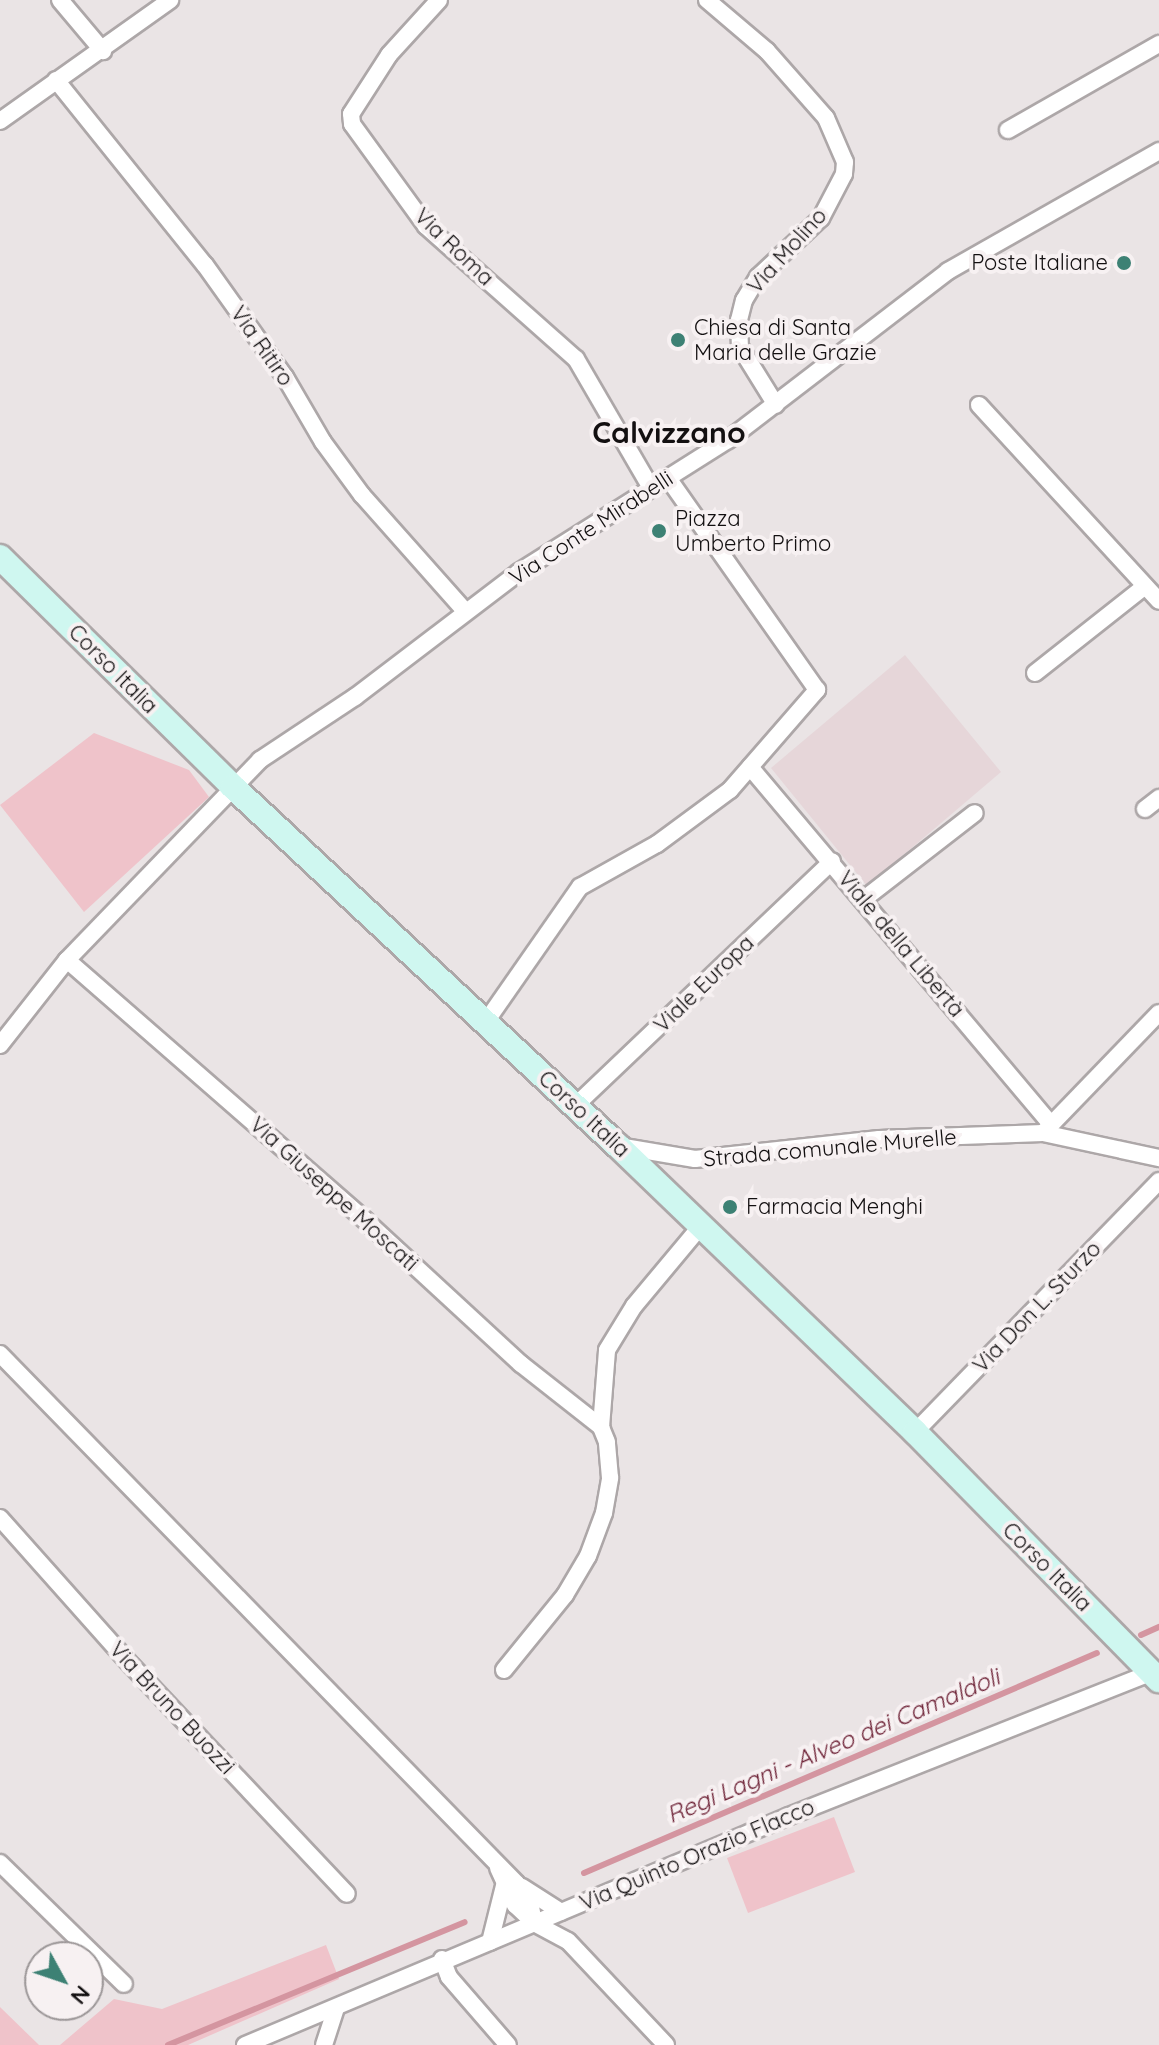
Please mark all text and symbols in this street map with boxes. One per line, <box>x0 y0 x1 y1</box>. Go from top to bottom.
street label: Via Roma <box>409 203 499 291</box>
street label: Via Molino <box>742 203 832 299</box>
place label: Poste Italiane <box>971 250 1108 276</box>
marker: Poste Italiane <box>1115 254 1133 272</box>
street label: Via Ritiro <box>225 301 299 391</box>
place label: Chiesa di Santa Maria delle Grazie <box>694 314 877 366</box>
marker: Chiesa di Santa Maria delle Grazie <box>669 331 687 349</box>
district label: Calvizzano <box>592 414 746 450</box>
street label: Via Conte Mirabelli <box>504 465 678 591</box>
place label: Piazza Umberto Primo <box>675 505 831 556</box>
marker: Piazza Umberto Primo <box>650 522 668 540</box>
street label: Corso Italia <box>63 619 163 719</box>
street label: Viale della Libertà <box>832 866 970 1022</box>
street label: Viale Europa <box>649 930 759 1038</box>
street label: Corso Italia <box>533 1065 635 1163</box>
street label: Via Giuseppe Moscati <box>244 1111 424 1277</box>
street label: Strada comunale Murelle <box>702 1124 958 1172</box>
place label: Farmacia Menghi <box>746 1194 923 1220</box>
marker: Farmacia Menghi <box>721 1198 739 1216</box>
street label: Via Don L. Sturzo <box>967 1236 1107 1378</box>
street label: Corso Italia <box>997 1517 1097 1617</box>
street label: Via Bruno Buozzi <box>104 1636 240 1780</box>
water label: Regi Lagni - Alveo dei Camaldoli <box>662 1663 1004 1829</box>
street label: Via Quinto Orazio Flacco <box>576 1794 818 1916</box>
north arrow <box>24 1941 104 2021</box>
text: N <box>65 1980 97 2010</box>

